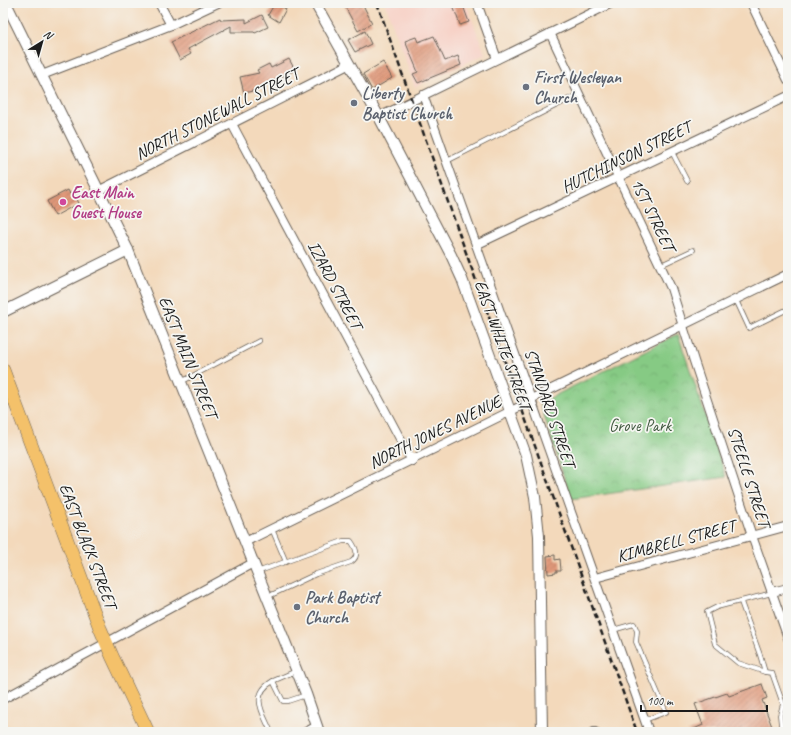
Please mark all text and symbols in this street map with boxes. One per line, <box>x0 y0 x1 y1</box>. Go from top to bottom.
north arrow <box>22 22 62 62</box>
text: N <box>41 26 57 43</box>
street label: NORTH STONEWALL STREET <box>132 62 306 164</box>
place label: First Wesleyan Church <box>534 67 622 108</box>
marker: First Wesleyan Church <box>521 82 531 92</box>
place label: Liberty Baptist Church <box>362 83 453 124</box>
marker: Liberty Baptist Church <box>349 98 359 108</box>
street label: HUTCHINSON STREET <box>558 115 698 197</box>
street label: 1ST STREET <box>626 175 681 259</box>
place label: East Main Guest House <box>71 182 142 223</box>
marker: East Main Guest House <box>58 197 68 207</box>
street label: IZARD STREET <box>303 237 368 335</box>
street label: EAST WHITE STREET <box>470 277 538 417</box>
street label: EAST MAIN STREET <box>154 293 224 425</box>
street label: STANDARD STREET <box>520 346 581 473</box>
street label: NORTH JONES AVENUE <box>365 390 506 473</box>
park label: Grove Park <box>609 415 673 436</box>
street label: STEELE STREET <box>723 424 776 533</box>
street label: EAST BLACK STREET <box>54 480 123 615</box>
street label: KIMBRELL STREET <box>615 514 741 567</box>
place label: Park Baptist Church <box>305 587 382 628</box>
marker: Park Baptist Church <box>292 602 302 612</box>
scale bar <box>641 687 767 713</box>
text: 100 m <box>647 693 674 709</box>

